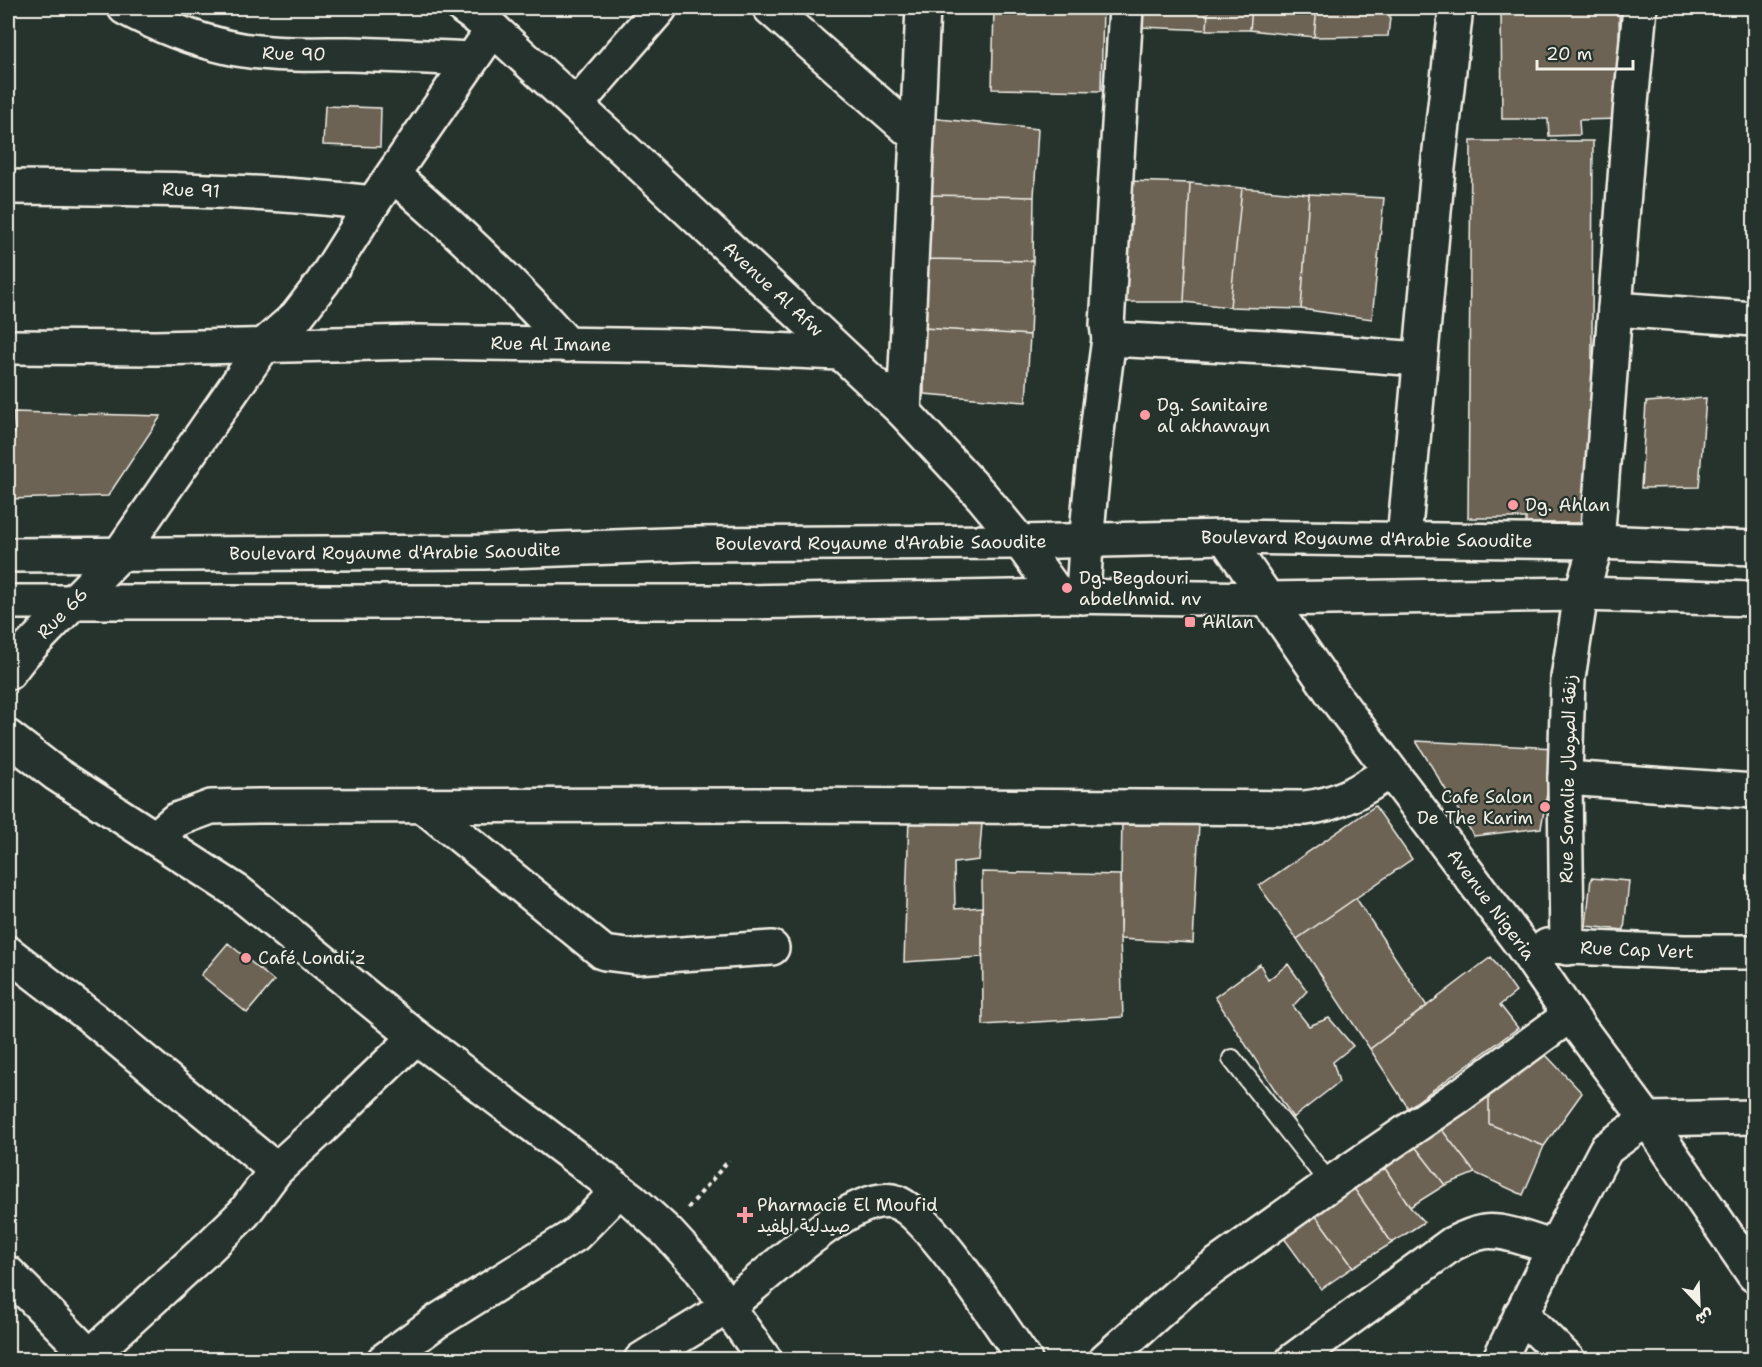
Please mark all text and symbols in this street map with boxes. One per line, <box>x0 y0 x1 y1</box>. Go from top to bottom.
scale bar <box>1537 33 1633 71</box>
street label: Rue 90 <box>261 41 326 66</box>
text: 20 m <box>1546 42 1592 66</box>
street label: Rue 91 <box>162 177 221 203</box>
street label: Avenue Al Afw <box>718 236 829 342</box>
street label: Rue Al Imane <box>490 331 611 357</box>
place label: Dg. Sanitaire al akhawayn <box>1157 393 1270 438</box>
marker: Dg. Sanitaire al akhawayn <box>1138 408 1152 422</box>
place label: Dg. Ahlan <box>1525 493 1610 517</box>
marker: Dg. Ahlan <box>1506 498 1520 512</box>
street label: Boulevard Royaume d'Arabie Saoudite <box>1201 525 1533 553</box>
street label: Boulevard Royaume d'Arabie Saoudite <box>715 529 1047 556</box>
street label: Boulevard Royaume d'Arabie Saoudite <box>229 537 561 566</box>
place label: Dg. Begdouri abdelhmid. nv <box>1079 566 1201 611</box>
marker: Dg. Begdouri abdelhmid. nv <box>1060 581 1074 595</box>
street label: Rue 66 <box>32 582 93 644</box>
place label: Ahlan <box>1202 610 1254 634</box>
marker: Ahlan <box>1183 615 1197 629</box>
street label: Rue Somalie زنقة الصومال <box>1554 674 1582 884</box>
place label: Cafe Salon De The Karim <box>1417 785 1533 830</box>
marker: Cafe Salon De The Karim <box>1538 800 1552 814</box>
street label: Avenue Nigeria <box>1442 844 1541 965</box>
street label: Rue Cap Vert <box>1580 935 1694 964</box>
place label: Café Londi´z <box>258 946 366 970</box>
marker: Café Londi´z <box>239 951 253 965</box>
place label: Pharmacie El Moufid صيدلية المفيد <box>757 1193 938 1238</box>
marker: Pharmacie El Moufid صيدلية المفيد <box>738 1208 752 1222</box>
north arrow <box>1669 1274 1729 1334</box>
text: ش <box>1692 1304 1717 1330</box>

